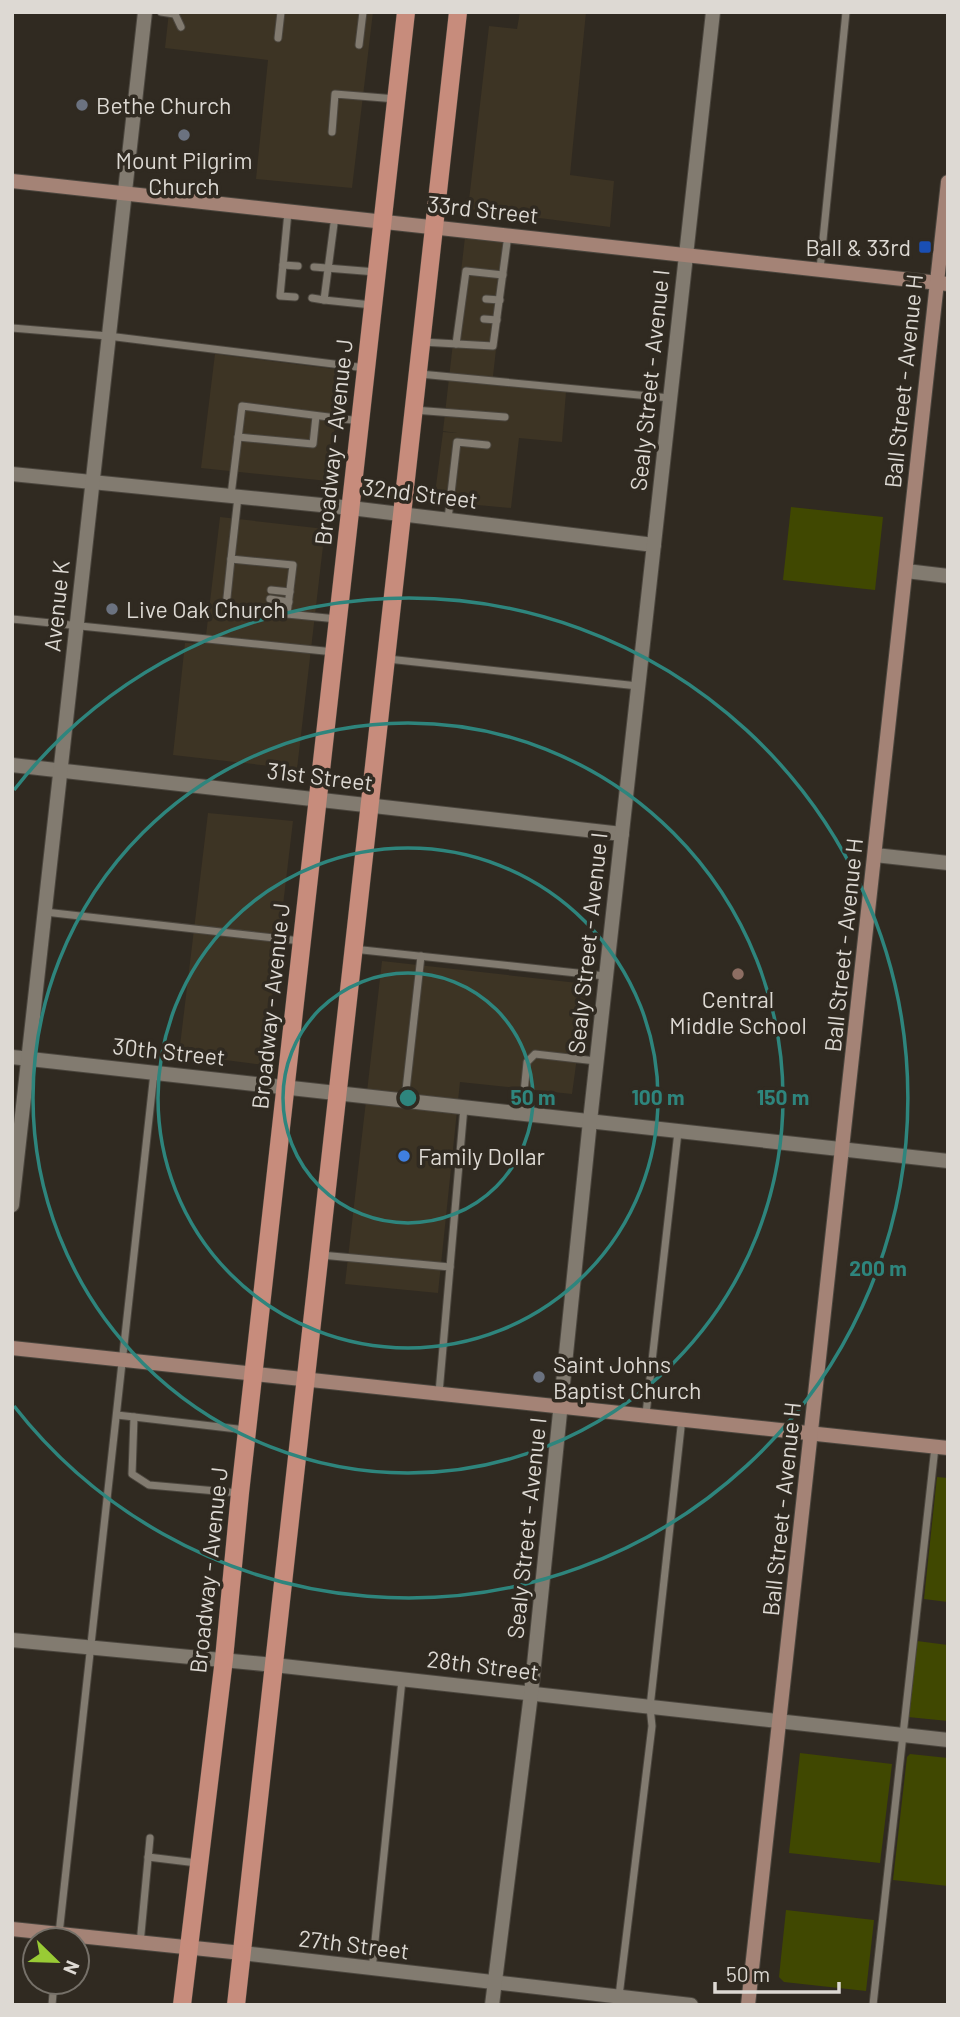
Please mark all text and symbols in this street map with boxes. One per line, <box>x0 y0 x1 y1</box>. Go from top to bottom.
place label: Bethe Church <box>96 91 231 119</box>
marker: Bethe Church <box>74 97 90 113</box>
marker: Mount Pilgrim Church <box>176 127 192 143</box>
place label: Mount Pilgrim Church <box>115 146 253 200</box>
street label: 33rd Street <box>426 189 540 229</box>
place label: Ball & 33rd <box>806 233 911 261</box>
marker: Ball & 33rd <box>917 239 933 255</box>
street label: Sealy Street - Avenue I <box>623 268 675 492</box>
street label: Ball Street - Avenue H <box>878 273 928 489</box>
street label: Broadway - Avenue J <box>308 337 358 547</box>
street label: 32nd Street <box>361 472 479 514</box>
street label: Avenue K <box>37 559 75 653</box>
place label: Live Oak Church <box>126 595 286 623</box>
marker: Live Oak Church <box>104 601 120 617</box>
street label: 31st Street <box>265 756 375 796</box>
street label: Sealy Street - Avenue I <box>561 831 613 1055</box>
street label: Ball Street - Avenue H <box>818 837 868 1053</box>
street label: Broadway - Avenue J <box>245 901 295 1111</box>
marker: Central Middle School <box>730 966 746 982</box>
place label: Central Middle School <box>669 985 807 1039</box>
street label: 30th Street <box>111 1031 227 1071</box>
text: 50 m <box>510 1084 556 1109</box>
text: 100 m <box>631 1084 685 1109</box>
text: 150 m <box>757 1084 809 1109</box>
centre of rings <box>396 1086 420 1110</box>
place label: Family Dollar <box>418 1142 546 1170</box>
marker: Family Dollar <box>396 1148 412 1164</box>
text: 200 m <box>849 1255 907 1280</box>
place label: Saint Johns Baptist Church <box>553 1350 701 1404</box>
marker: Saint Johns Baptist Church <box>531 1369 547 1385</box>
street label: Ball Street - Avenue H <box>756 1401 806 1617</box>
street label: Sealy Street - Avenue I <box>500 1416 552 1640</box>
street label: Broadway - Avenue J <box>183 1465 233 1675</box>
street label: 28th Street <box>425 1644 541 1686</box>
street label: 27th Street <box>297 1923 411 1965</box>
north arrow <box>21 1926 91 1996</box>
scale bar <box>715 1951 839 1995</box>
text: N <box>59 1958 85 1978</box>
text: 50 m <box>726 1961 770 1986</box>

